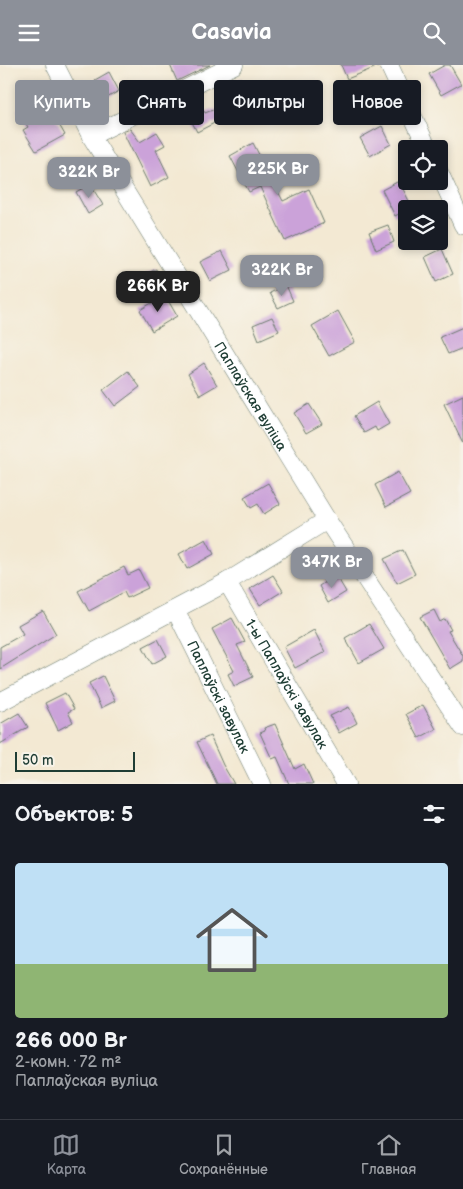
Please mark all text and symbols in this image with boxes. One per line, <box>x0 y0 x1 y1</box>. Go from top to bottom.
icon: menu <box>15 19 43 47</box>
text: Casavia <box>191 19 272 46</box>
icon: search <box>420 19 448 47</box>
chip: Купить <box>15 80 109 125</box>
chip: Снять <box>119 80 204 125</box>
chip: Фильтры <box>214 80 323 125</box>
chip: Новое <box>333 80 421 125</box>
map controls <box>398 140 448 250</box>
button: locate <box>398 140 448 190</box>
pin: 225K Br <box>232 153 324 196</box>
pin: 322K Br <box>43 157 135 199</box>
text: 225K Br <box>247 160 309 179</box>
text: 322K Br <box>58 163 120 182</box>
button: layers <box>398 200 448 250</box>
pin: 322K Br <box>236 255 328 297</box>
text: 322K Br <box>251 261 313 280</box>
pin: 266K Br <box>112 271 204 313</box>
text: 266K Br <box>127 277 189 296</box>
street label: Паплаўская вуліца <box>211 338 291 455</box>
pin: 347K Br <box>286 547 378 589</box>
text: 347K Br <box>302 553 362 572</box>
street label: 1-ы Паплаўскі завулак <box>242 616 332 752</box>
street label: Паплаўскі завулак <box>184 638 254 757</box>
scale bar <box>15 749 135 772</box>
text: 50 m <box>22 752 54 769</box>
icon: filters <box>420 800 448 828</box>
text: Объектов: 5 <box>15 802 133 827</box>
icon: home <box>187 895 277 985</box>
text: 266 000 Br <box>15 1028 127 1053</box>
text: 2-комн. · 72 m² <box>15 1053 121 1072</box>
text: Паплаўская вуліца <box>15 1072 158 1091</box>
tab: Карта <box>47 1131 86 1178</box>
tab: Сохранённые <box>179 1131 268 1178</box>
tab: Главная <box>361 1131 416 1178</box>

